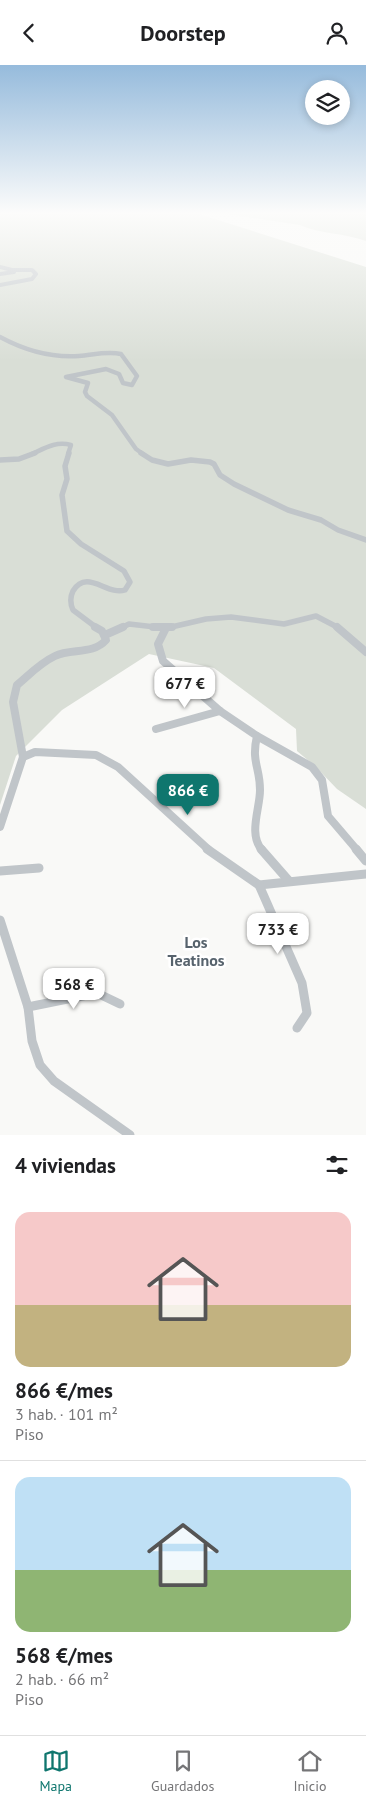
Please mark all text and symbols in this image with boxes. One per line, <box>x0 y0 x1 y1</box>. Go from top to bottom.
icon: back <box>15 19 43 47</box>
text: Doorstep <box>140 19 226 47</box>
icon: person <box>323 19 351 47</box>
map controls <box>305 80 350 125</box>
button: layers <box>305 80 350 125</box>
pin: 677 € <box>150 667 220 709</box>
text: 677 € <box>165 673 205 693</box>
pin: 866 € <box>153 773 223 816</box>
text: 866 € <box>168 780 208 800</box>
pin: 733 € <box>243 913 313 955</box>
text: 733 € <box>258 919 298 939</box>
district label: Los Teatinos <box>167 932 225 970</box>
pin: 568 € <box>39 967 109 1010</box>
text: 568 € <box>54 974 94 994</box>
icon: filters <box>323 1151 351 1179</box>
text: 4 viviendas <box>15 1152 116 1179</box>
icon: home <box>138 1244 228 1334</box>
text: 866 €/mes <box>15 1377 113 1404</box>
text: 3 hab. · 101 m² <box>15 1404 118 1424</box>
text: Piso <box>15 1424 44 1444</box>
icon: home <box>138 1510 228 1600</box>
text: 568 €/mes <box>15 1642 113 1669</box>
text: 2 hab. · 66 m² <box>15 1669 109 1689</box>
text: Piso <box>15 1689 44 1709</box>
tab: Mapa <box>40 1747 72 1795</box>
tab: Guardados <box>151 1747 214 1795</box>
tab: Inicio <box>293 1747 326 1795</box>

